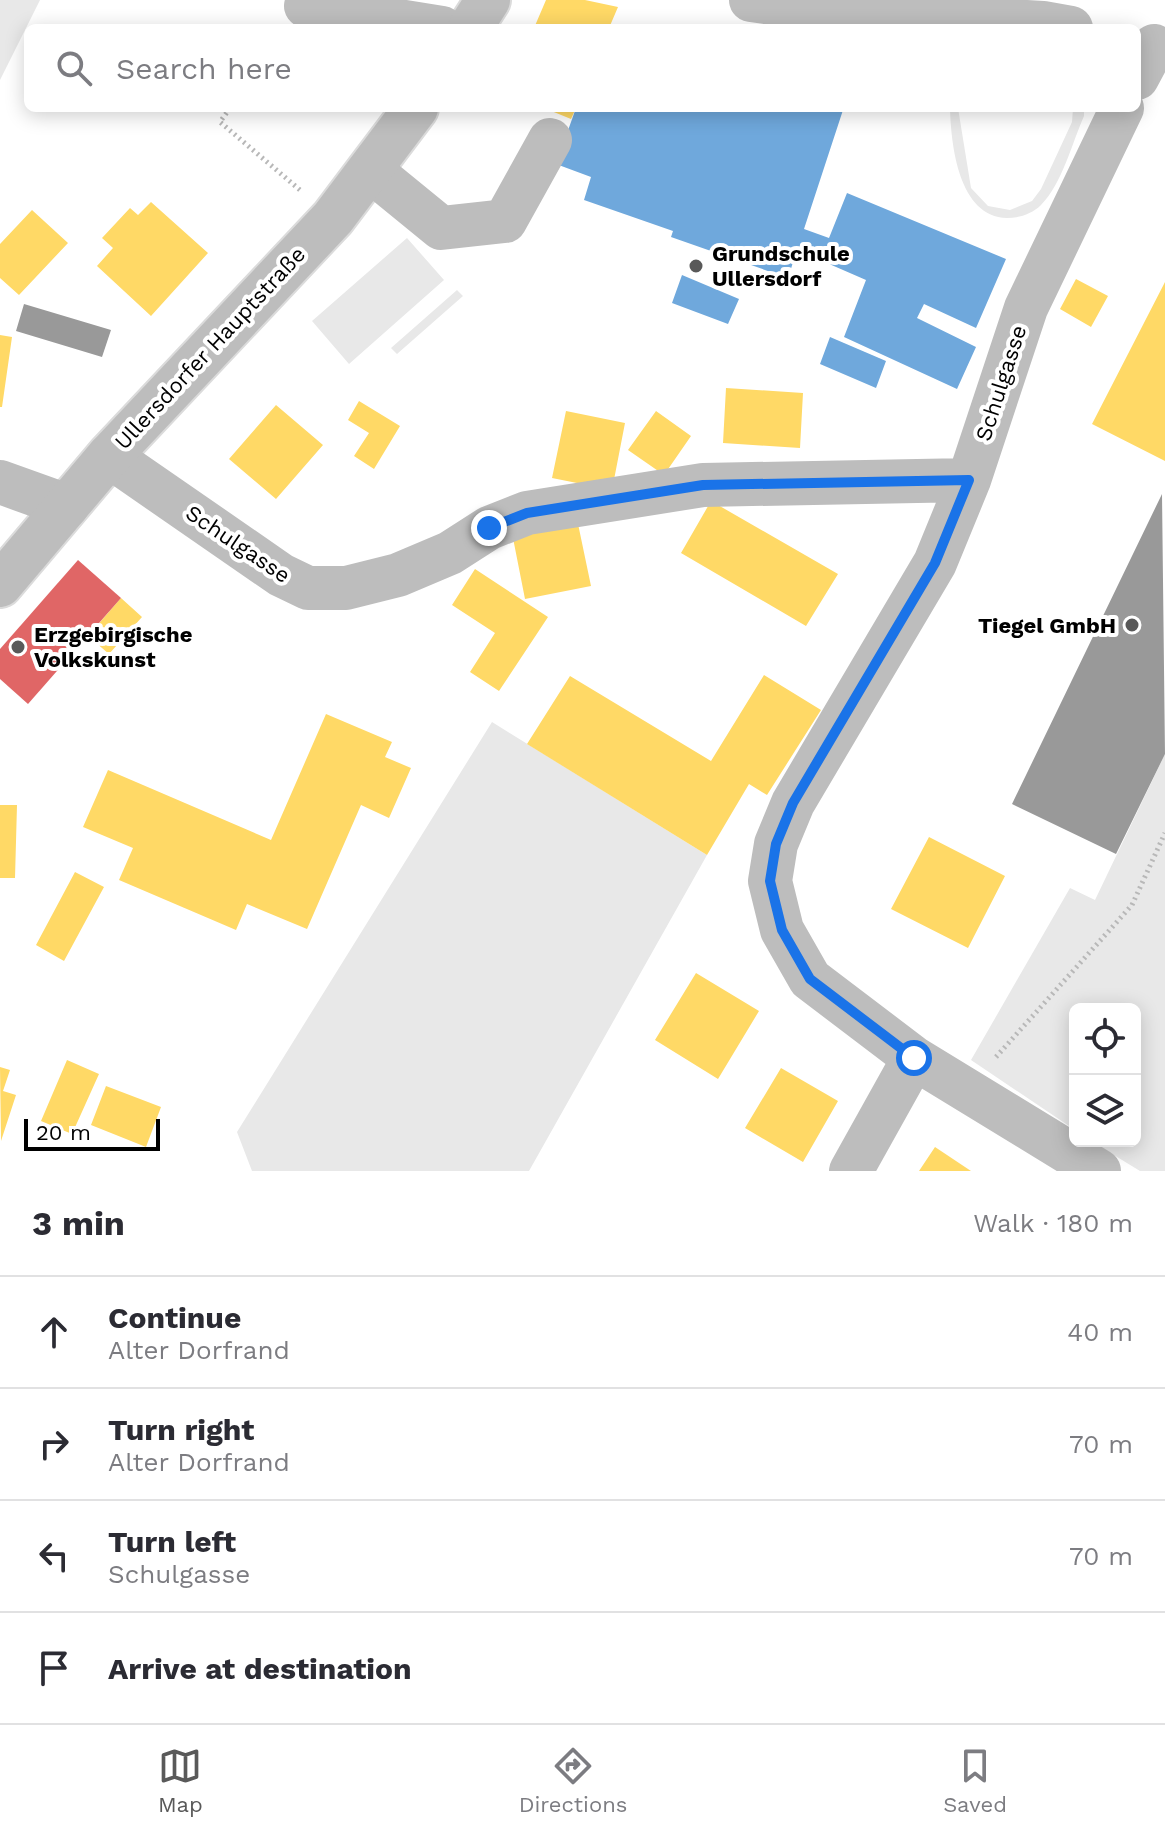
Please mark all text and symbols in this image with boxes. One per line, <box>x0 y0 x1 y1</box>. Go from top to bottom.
search box <box>24 24 1141 112</box>
icon: search <box>52 46 96 90</box>
text: Search here <box>116 51 292 86</box>
place label: Grundschule Ullersdorf <box>712 241 850 291</box>
street label: Ullersdorfer Hauptstraße <box>110 242 310 454</box>
marker: Grundschule Ullersdorf <box>687 257 705 275</box>
street label: Schulgasse <box>971 322 1031 444</box>
street label: Schulgasse <box>181 500 295 588</box>
route end <box>471 510 507 546</box>
place label: Tiegel GmbH <box>978 613 1116 638</box>
marker: Tiegel GmbH <box>1123 616 1141 634</box>
place label: Erzgebirgische Volkskunst <box>34 622 192 672</box>
marker: Erzgebirgische Volkskunst <box>9 638 27 656</box>
map controls <box>1069 1003 1141 1147</box>
button: locate <box>1069 1003 1141 1075</box>
route start <box>896 1040 932 1076</box>
button: layers <box>1069 1075 1141 1147</box>
scale bar <box>24 1115 160 1151</box>
text: 20 m <box>36 1120 91 1145</box>
text: 3 min <box>32 1203 125 1243</box>
text: Walk · 180 m <box>973 1208 1133 1238</box>
text: Continue <box>108 1300 241 1335</box>
icon: ahead <box>32 1310 76 1354</box>
text: 40 m <box>1067 1317 1133 1347</box>
text: Alter Dorfrand <box>108 1335 290 1365</box>
text: Turn right <box>108 1412 254 1447</box>
icon: right <box>32 1422 76 1466</box>
text: 70 m <box>1069 1429 1133 1459</box>
text: Alter Dorfrand <box>108 1447 290 1477</box>
text: Turn left <box>108 1524 236 1559</box>
icon: left <box>32 1534 76 1578</box>
text: 70 m <box>1069 1541 1133 1571</box>
text: Schulgasse <box>108 1559 250 1589</box>
icon: arrive <box>32 1646 76 1690</box>
text: Arrive at destination <box>108 1651 412 1686</box>
tab: Map <box>158 1744 203 1817</box>
tab: Directions <box>519 1744 627 1817</box>
tab: Saved <box>943 1744 1007 1817</box>

